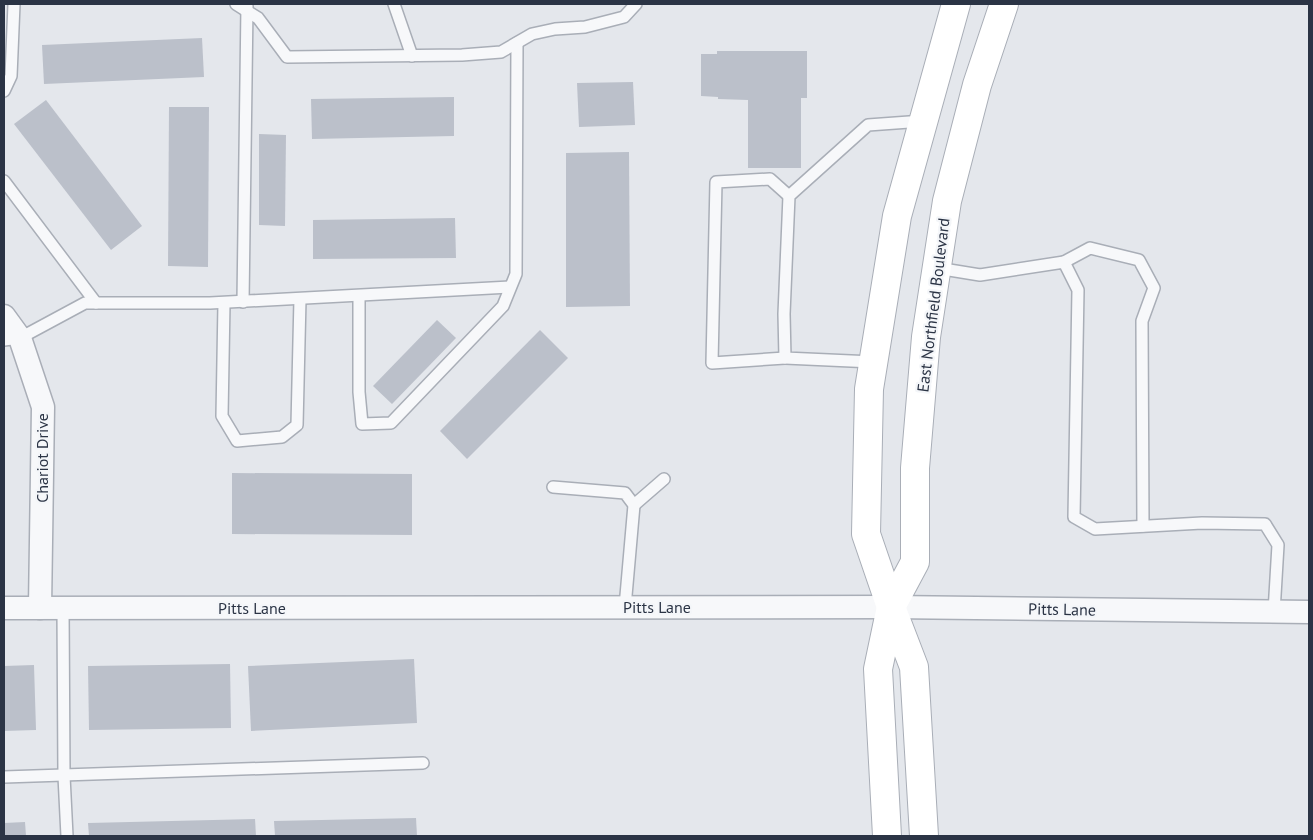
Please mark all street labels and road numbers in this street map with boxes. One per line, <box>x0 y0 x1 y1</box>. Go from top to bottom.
street label: East Northfield Boulevard <box>912 217 954 393</box>
street label: Chariot Drive <box>32 413 52 503</box>
street label: Pitts Lane <box>623 597 691 617</box>
street label: Pitts Lane <box>218 598 286 618</box>
street label: Pitts Lane <box>1028 598 1096 620</box>

